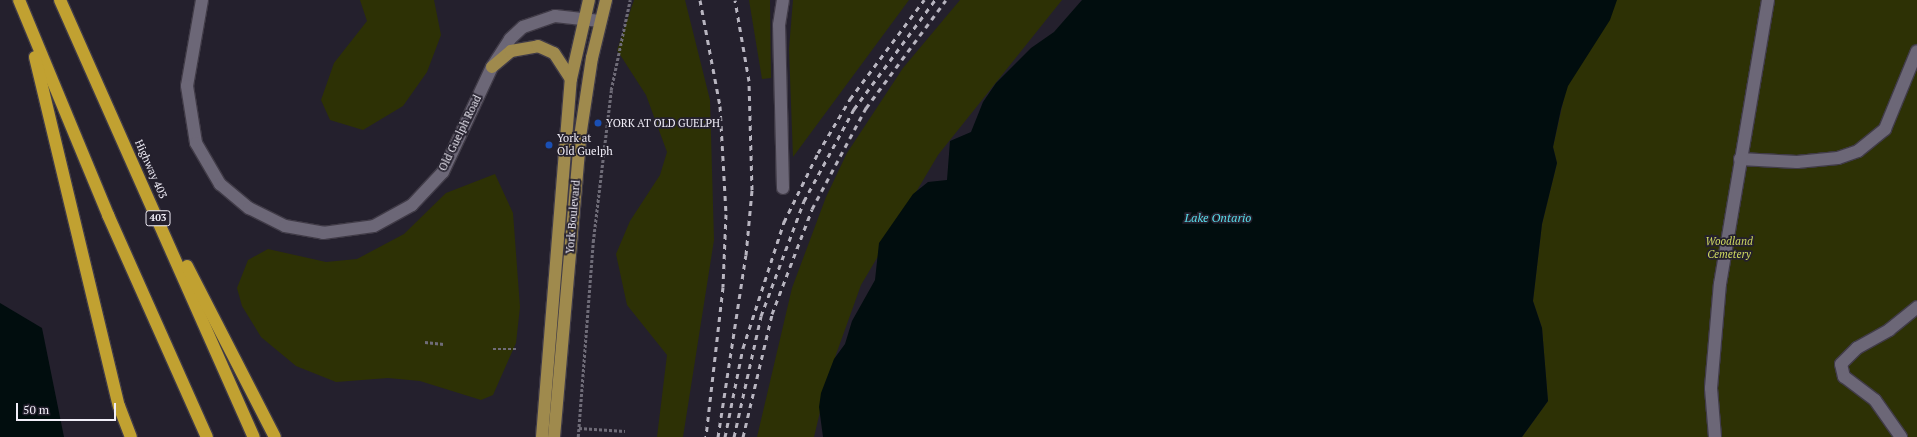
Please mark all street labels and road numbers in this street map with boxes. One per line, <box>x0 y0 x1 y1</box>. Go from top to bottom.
street label: Old Guelph Road <box>436 93 484 173</box>
street label: Highway 403 <box>132 138 170 200</box>
street label: York Boulevard <box>563 180 583 254</box>
road number: 403 <box>145 210 171 226</box>

